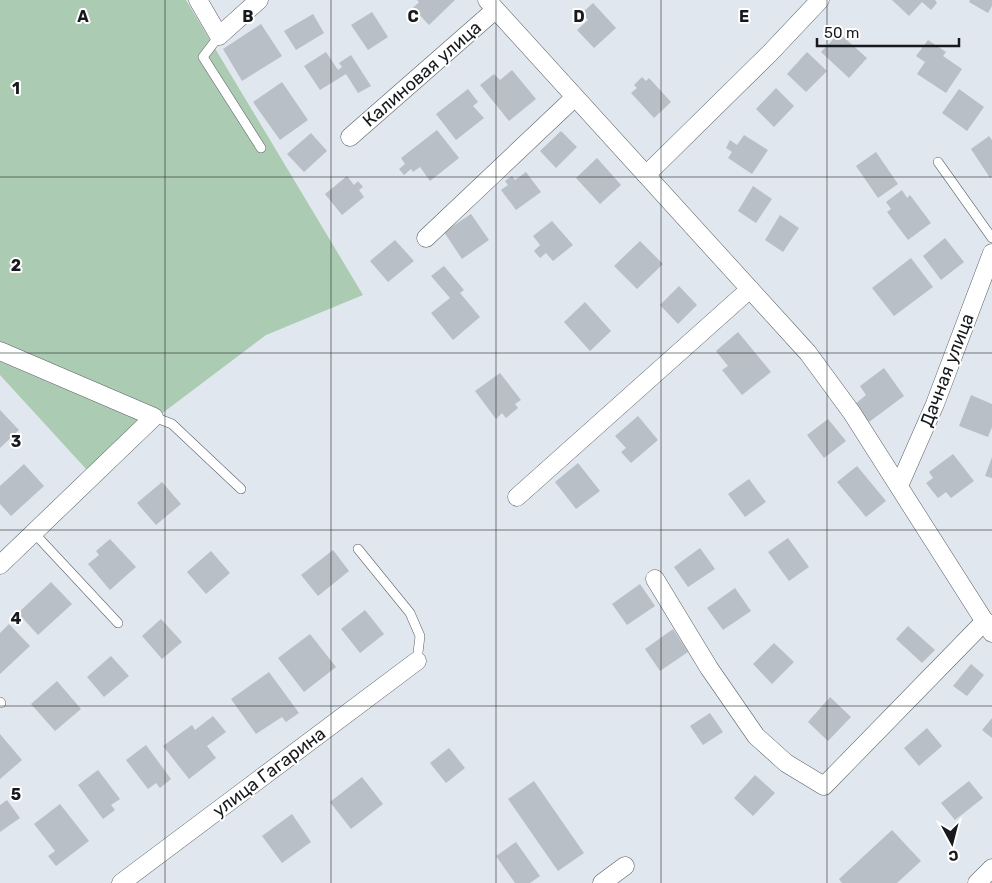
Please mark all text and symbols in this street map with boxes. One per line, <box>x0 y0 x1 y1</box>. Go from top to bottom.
text: A <box>77 7 89 26</box>
text: B <box>242 7 254 26</box>
text: C <box>407 7 419 26</box>
text: D <box>573 7 585 26</box>
text: E <box>739 7 749 26</box>
scale bar <box>817 15 960 47</box>
street label: Калиновая улица <box>358 16 486 132</box>
text: 50 m <box>824 24 859 42</box>
text: 1 <box>12 79 20 98</box>
text: 2 <box>11 256 21 275</box>
street label: Дачная улица <box>915 310 979 430</box>
text: 3 <box>11 432 21 451</box>
text: 4 <box>11 609 22 628</box>
street label: улица Гагарина <box>208 722 330 822</box>
text: 5 <box>11 785 21 804</box>
north arrow <box>927 818 977 868</box>
text: С <box>947 846 959 864</box>

